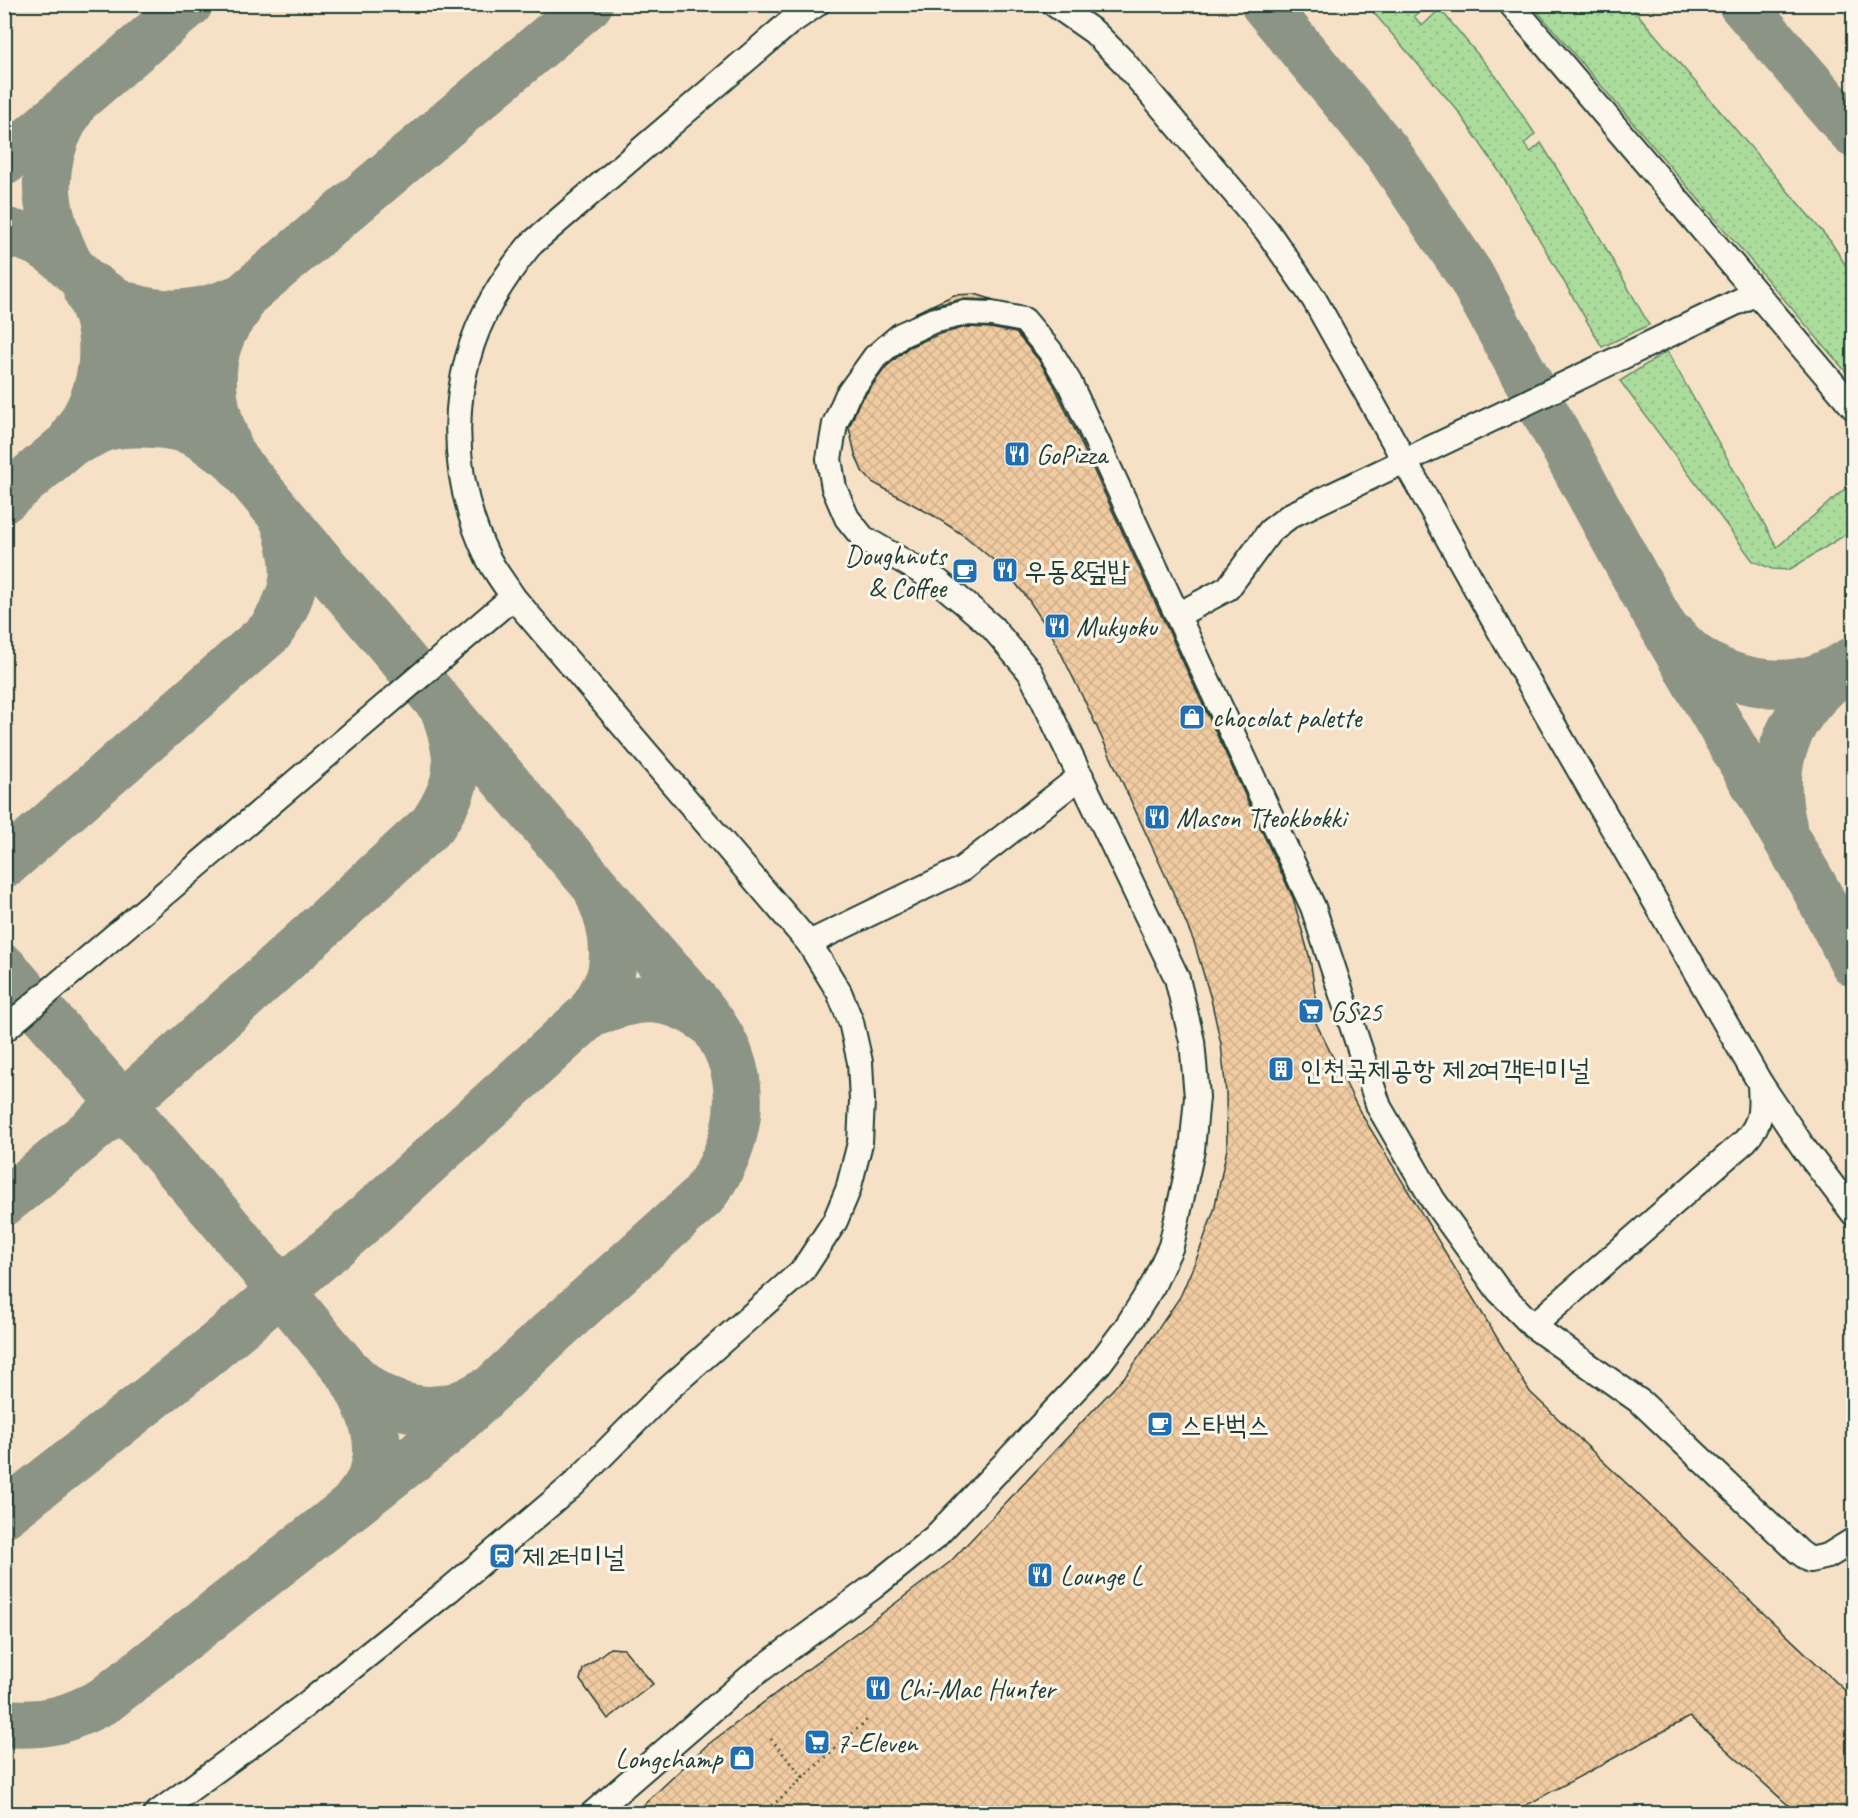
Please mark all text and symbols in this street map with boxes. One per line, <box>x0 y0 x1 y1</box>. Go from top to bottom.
place label: GoPizza <box>1036 437 1110 472</box>
restaurant icon: GoPizza <box>1002 439 1032 469</box>
place label: Doughnuts & Coffee <box>845 538 948 605</box>
place label: 우동&덮밥 <box>1024 553 1130 588</box>
restaurant icon: 우동&덮밥 <box>990 555 1020 585</box>
cafe icon: Doughnuts & Coffee <box>950 556 980 586</box>
place label: Mukyoku <box>1076 609 1158 644</box>
restaurant icon: Mukyoku <box>1042 611 1072 641</box>
place label: chocolat palette <box>1212 700 1363 735</box>
shop icon: chocolat palette <box>1177 702 1207 732</box>
place label: Mason Tteokbokki <box>1176 800 1349 835</box>
restaurant icon: Mason Tteokbokki <box>1142 802 1172 832</box>
place label: GS25 <box>1330 994 1383 1029</box>
supermarket icon: GS25 <box>1296 996 1326 1026</box>
place label: 인천국제공항 제2여객터미널 <box>1300 1052 1590 1087</box>
building icon: 인천국제공항 제2여객터미널 <box>1266 1054 1296 1084</box>
place label: 스타벅스 <box>1180 1407 1270 1442</box>
cafe icon: 스타벅스 <box>1145 1409 1175 1439</box>
place label: 제2터미널 <box>522 1539 625 1574</box>
station icon: 제2터미널 <box>487 1541 517 1571</box>
place label: Lounge L <box>1060 1558 1144 1593</box>
restaurant icon: Lounge L <box>1025 1560 1055 1590</box>
place label: Chi-Mac Hunter <box>898 1671 1058 1706</box>
restaurant icon: Chi-Mac Hunter <box>863 1673 893 1703</box>
place label: 7-Eleven <box>836 1725 919 1760</box>
supermarket icon: 7-Eleven <box>802 1727 832 1757</box>
place label: Longchamp <box>615 1741 724 1776</box>
shop icon: Longchamp <box>727 1743 757 1773</box>

